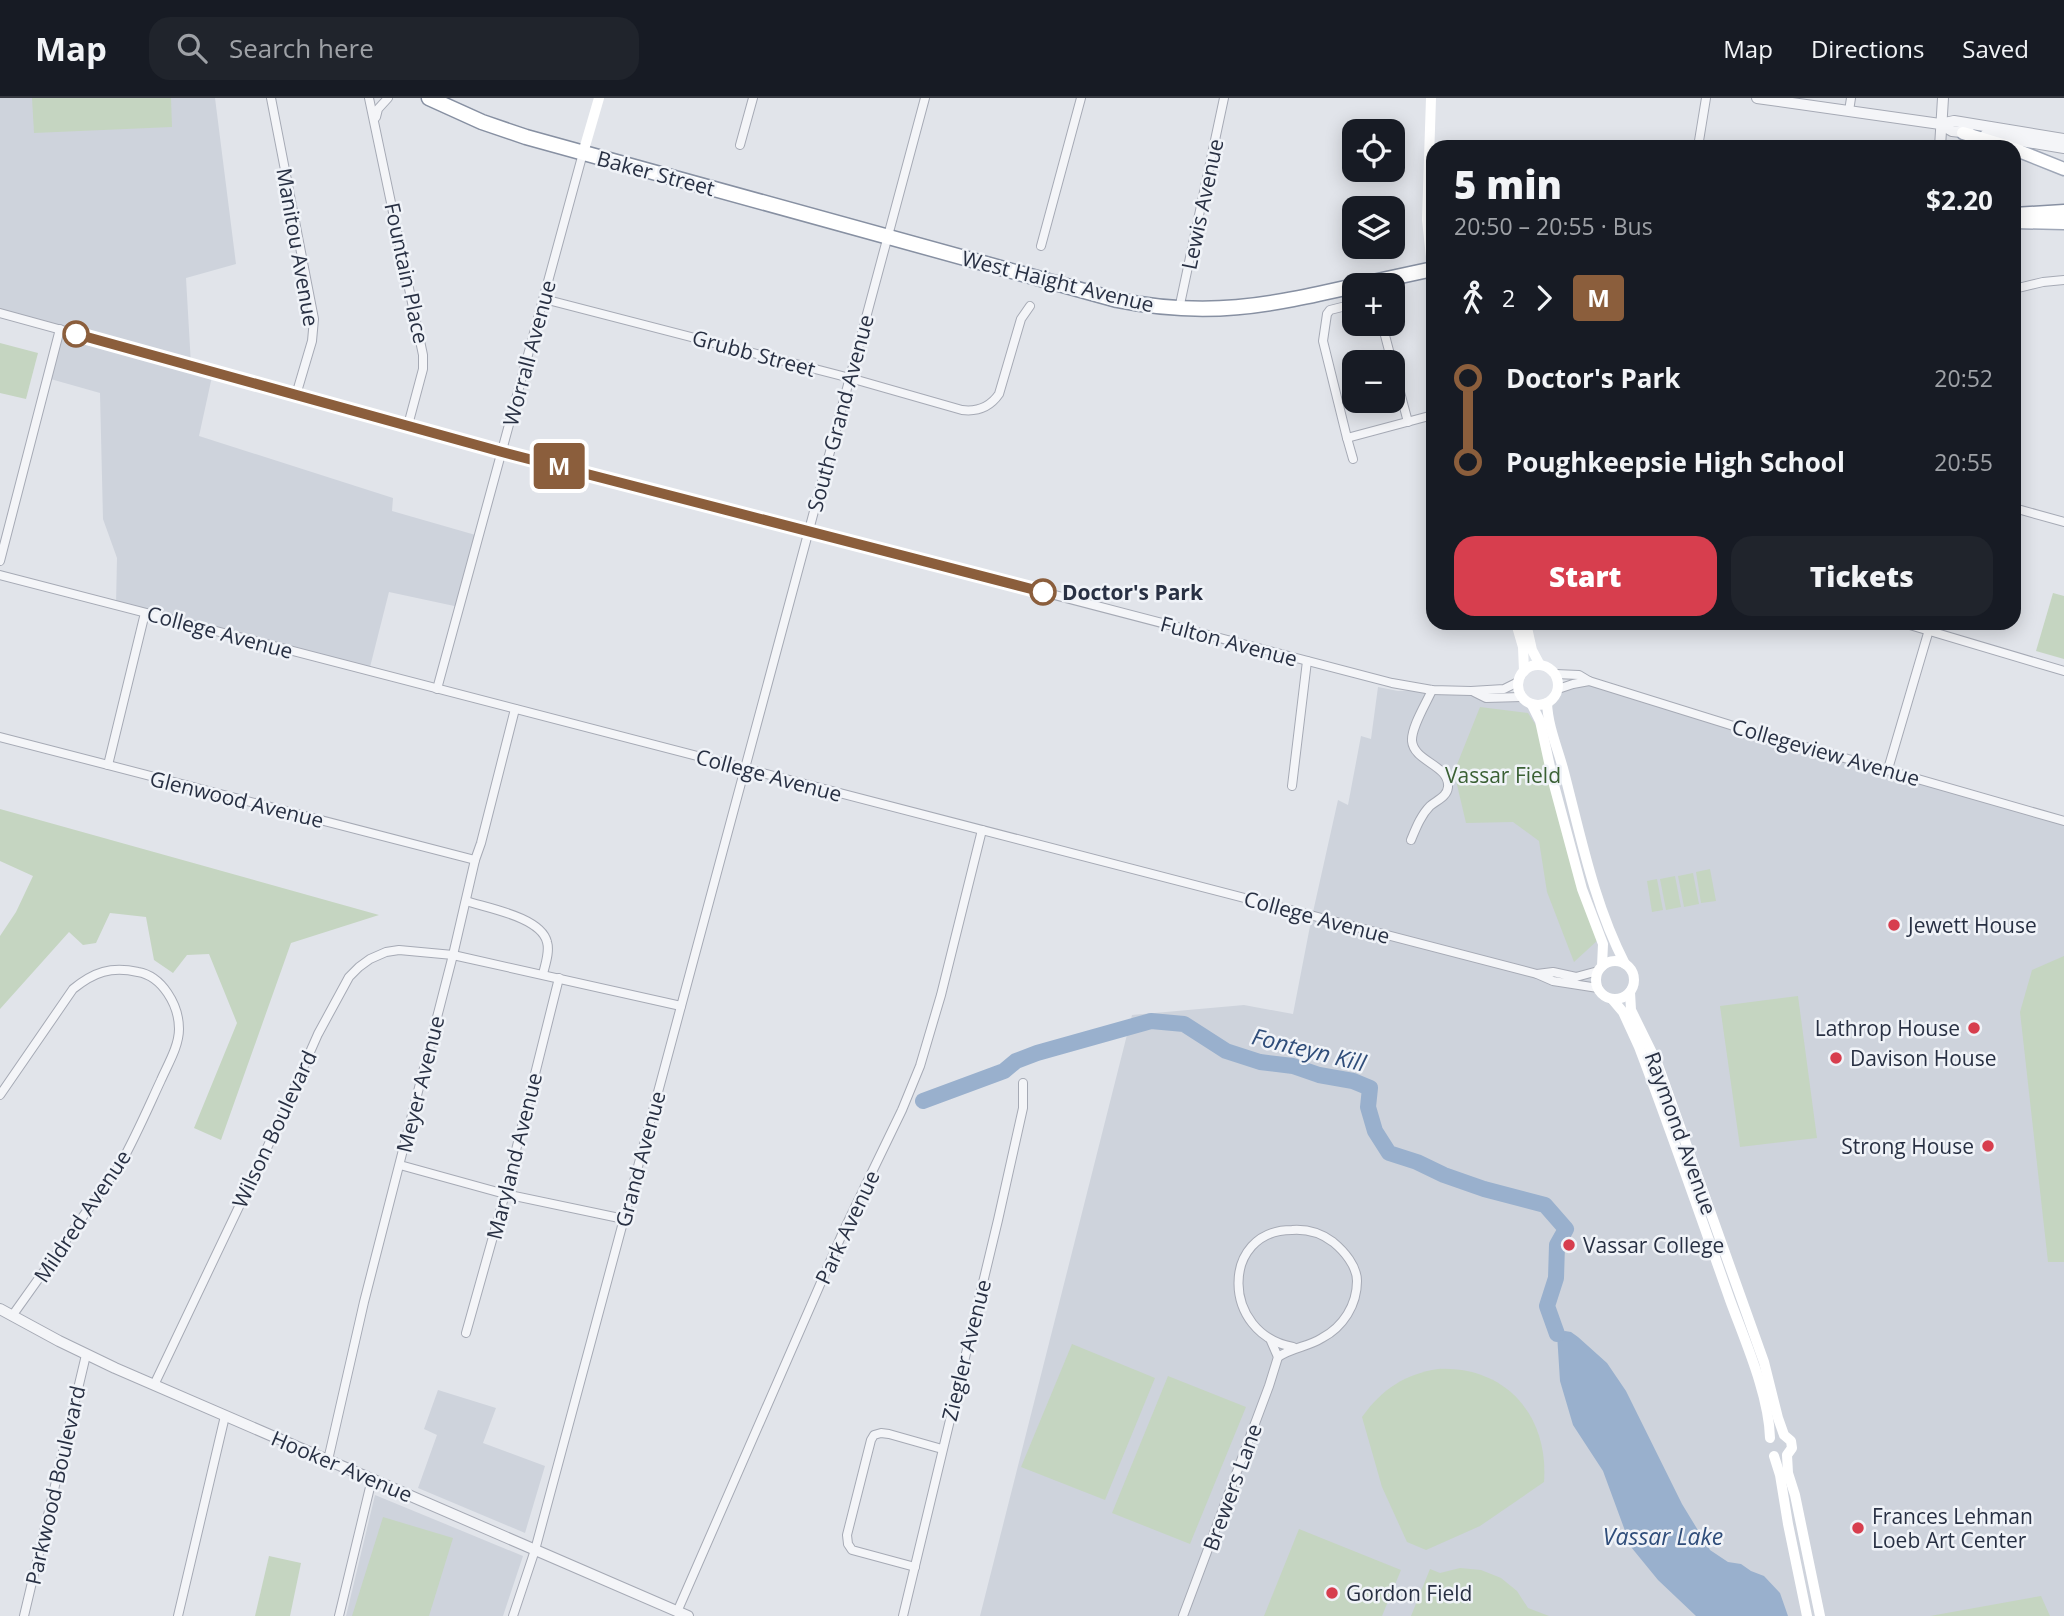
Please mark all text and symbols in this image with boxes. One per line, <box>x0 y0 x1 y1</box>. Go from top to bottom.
search box <box>149 17 639 80</box>
text: Map <box>35 26 107 71</box>
icon: search <box>173 29 211 67</box>
text: Search here <box>229 30 374 66</box>
text: Map <box>1723 32 1773 65</box>
text: Directions <box>1811 32 1924 65</box>
text: Saved <box>1962 32 2029 65</box>
map controls <box>1342 119 1405 413</box>
button: locate <box>1342 119 1405 182</box>
street label: Lewis Avenue <box>1174 136 1230 272</box>
street label: Baker Street <box>594 144 718 202</box>
text: 5 min <box>1454 158 1562 210</box>
street label: Manitou Avenue <box>270 166 326 328</box>
text: $2.20 <box>1926 182 1993 218</box>
button: layers <box>1342 196 1405 259</box>
street label: Fountain Place <box>378 200 436 346</box>
text: 20:50 – 20:55 · Bus <box>1454 210 1653 242</box>
street label: West Haight Avenue <box>959 244 1157 318</box>
button: + <box>1342 273 1405 336</box>
street label: Worrall Avenue <box>496 277 562 429</box>
icon: walk <box>1454 279 1492 317</box>
icon: forward <box>1525 279 1563 317</box>
text: M <box>1587 281 1610 314</box>
text: 2 <box>1502 282 1515 314</box>
street label: South Grand Avenue <box>800 311 880 515</box>
unlabelled marker <box>63 321 89 347</box>
street label: Grubb Street <box>689 323 819 383</box>
button: − <box>1342 350 1405 413</box>
text: Doctor's Park <box>1506 360 1680 396</box>
text: 20:52 <box>1934 362 1993 394</box>
line badge: M <box>536 443 582 489</box>
text: Poughkeepsie High School <box>1506 444 1845 480</box>
text: 20:55 <box>1934 446 1993 478</box>
text: M <box>548 449 570 482</box>
button: Start <box>1454 536 1717 616</box>
button: Tickets <box>1731 536 1993 616</box>
place label: Doctor's Park <box>1062 578 1204 606</box>
marker: Doctor's Park <box>1030 579 1056 605</box>
street label: College Avenue <box>144 599 296 665</box>
street label: Fulton Avenue <box>1157 609 1301 673</box>
street label: Collegeview Avenue <box>1729 712 1923 792</box>
street label: College Avenue <box>693 742 845 808</box>
park label: Vassar Field <box>1445 761 1561 789</box>
street label: Glenwood Avenue <box>147 764 327 834</box>
street label: College Avenue <box>1241 884 1393 950</box>
place label: Jewett House <box>1906 911 2037 939</box>
marker: Jewett House <box>1886 917 1902 933</box>
street label: Meyer Avenue <box>389 1013 451 1155</box>
place label: Lathrop House <box>1815 1014 1960 1042</box>
water label: Fonteyn Kill <box>1249 1019 1370 1079</box>
marker: Lathrop House <box>1966 1020 1982 1036</box>
place label: Davison House <box>1850 1044 1996 1072</box>
street label: Wilson Boulevard <box>225 1046 323 1212</box>
street label: Raymond Avenue <box>1639 1048 1723 1218</box>
marker: Davison House <box>1828 1050 1844 1066</box>
street label: Maryland Avenue <box>480 1070 548 1242</box>
street label: Grand Avenue <box>608 1088 672 1230</box>
place label: Strong House <box>1841 1132 1974 1160</box>
marker: Strong House <box>1980 1138 1996 1154</box>
street label: Mildred Avenue <box>27 1144 137 1288</box>
street label: Park Avenue <box>808 1166 886 1288</box>
place label: Vassar College <box>1583 1231 1724 1259</box>
marker: Vassar College <box>1561 1237 1577 1253</box>
street label: Ziegler Avenue <box>935 1276 997 1424</box>
street label: Parkwood Boulevard <box>18 1383 92 1587</box>
street label: Brewers Lane <box>1196 1420 1268 1554</box>
street label: Hooker Avenue <box>267 1424 417 1508</box>
place label: Frances Lehman Loeb Art Center <box>1872 1502 2033 1554</box>
water label: Vassar Lake <box>1603 1520 1723 1552</box>
marker: Frances Lehman Loeb Art Center <box>1850 1520 1866 1536</box>
place label: Gordon Field <box>1346 1579 1472 1607</box>
marker: Gordon Field <box>1324 1585 1340 1601</box>

